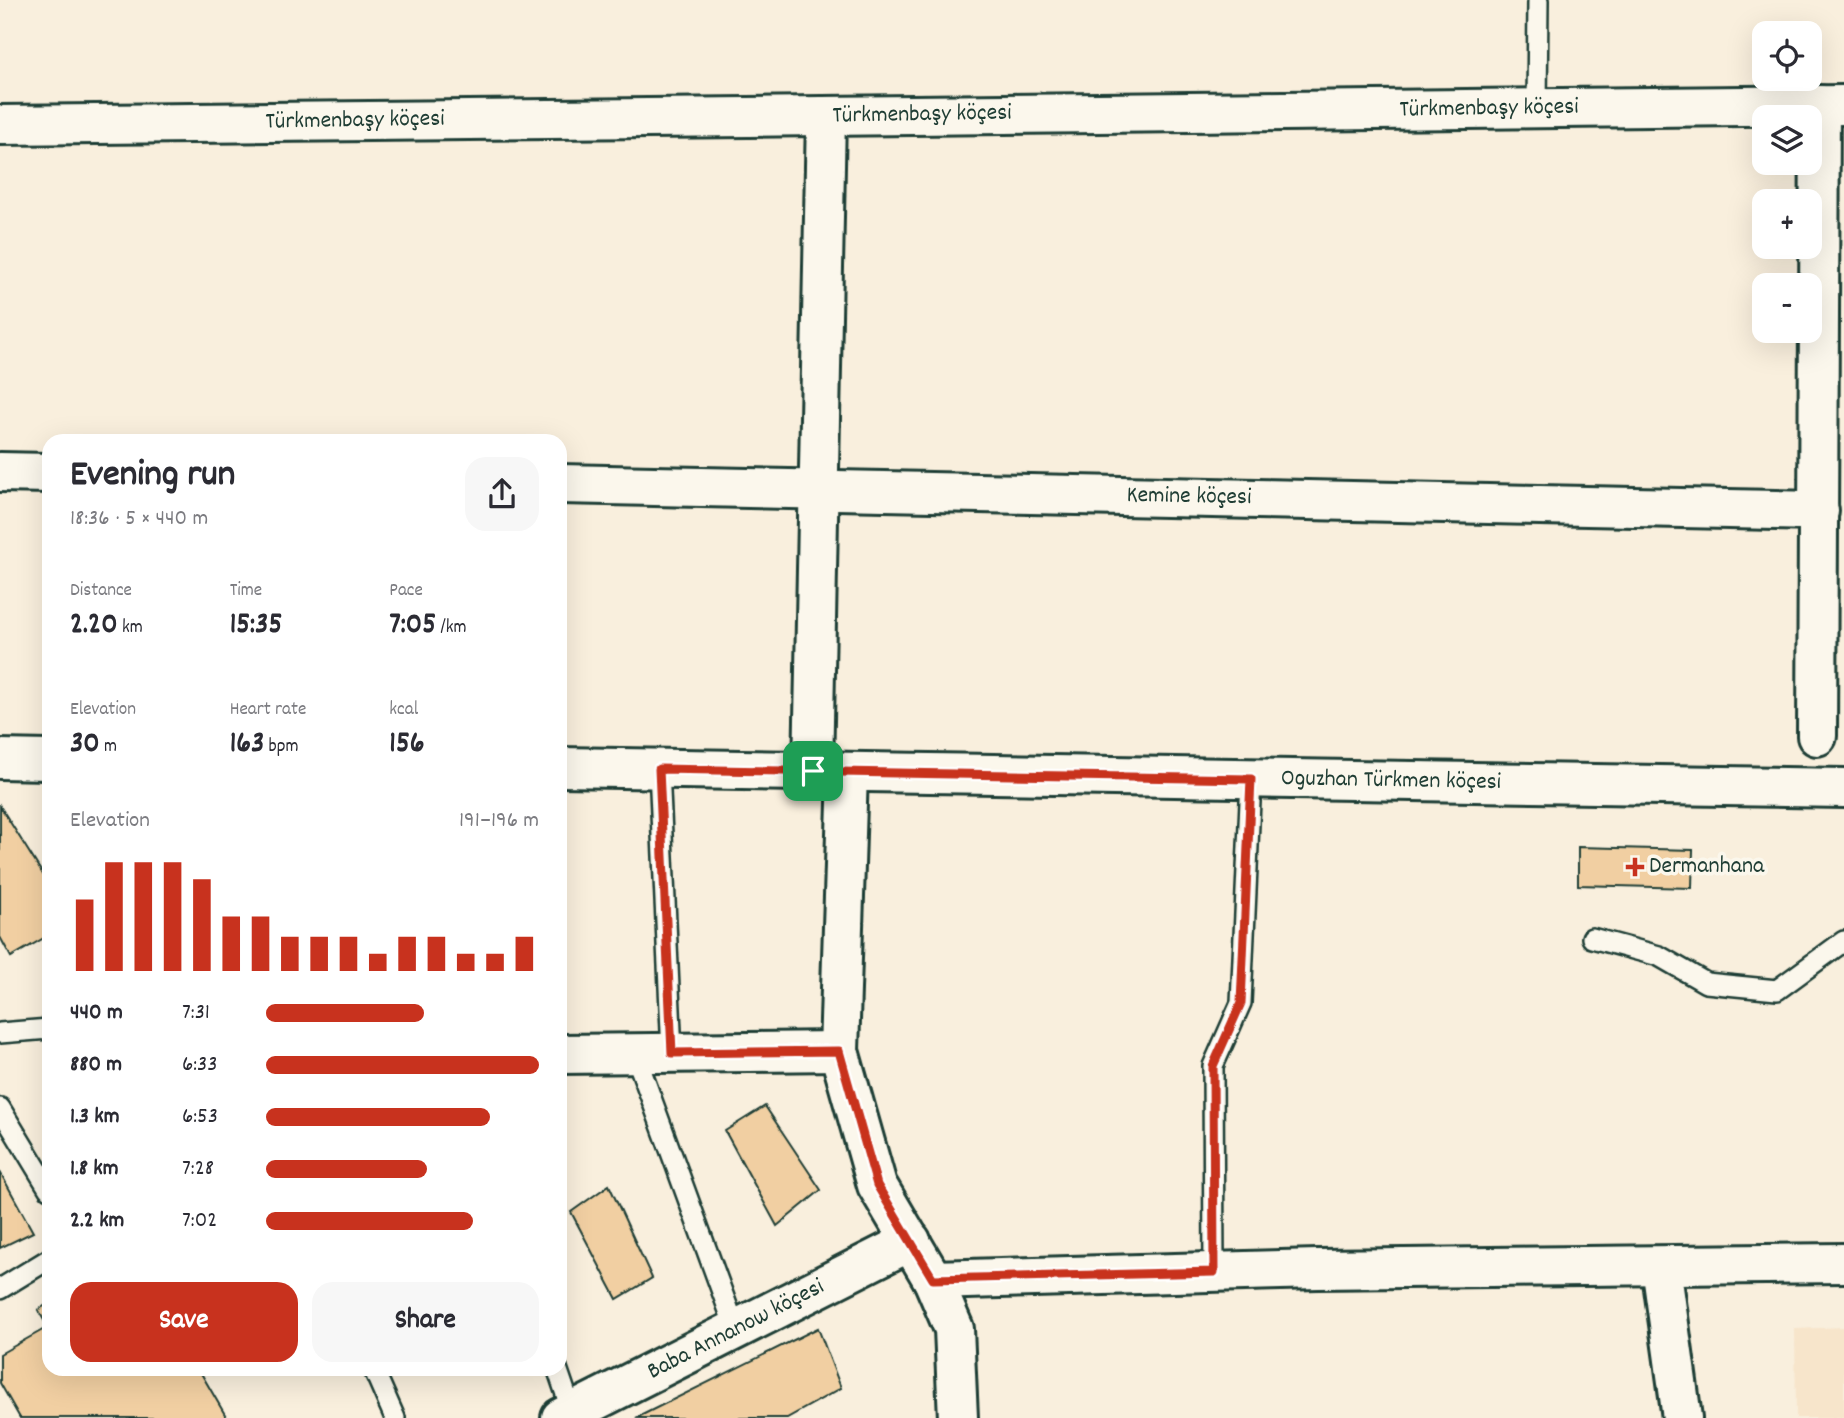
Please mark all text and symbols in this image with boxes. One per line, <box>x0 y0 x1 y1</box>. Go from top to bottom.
map controls <box>1752 21 1822 343</box>
button: locate <box>1752 21 1822 91</box>
street label: Türkmenbaşy köçesi <box>1399 90 1579 128</box>
street label: Türkmenbaşy köçesi <box>832 96 1012 134</box>
street label: Türkmenbaşy köçesi <box>265 102 445 140</box>
button: layers <box>1752 105 1822 175</box>
button: + <box>1752 189 1822 259</box>
button: − <box>1752 273 1822 343</box>
text: Evening run <box>70 449 235 504</box>
button: share <box>465 457 539 531</box>
street label: Kemine köçesi <box>1126 479 1252 515</box>
text: 18:36 · 5 × 440 m <box>70 503 208 536</box>
text: Distance <box>70 578 132 605</box>
text: Time <box>230 578 262 605</box>
text: Pace <box>389 578 423 605</box>
text: 2.20 <box>70 605 118 648</box>
text: 15:35 <box>230 605 282 648</box>
text: 7:05 <box>389 605 436 648</box>
text: km <box>118 615 143 642</box>
text: /km <box>436 615 467 642</box>
text: Elevation <box>70 697 136 724</box>
text: Heart rate <box>230 697 306 724</box>
text: kcal <box>389 697 418 724</box>
text: 30 <box>70 724 100 767</box>
text: 163 <box>230 724 264 767</box>
text: 156 <box>389 724 425 767</box>
text: m <box>100 734 117 761</box>
text: bpm <box>264 734 299 761</box>
pin <box>783 741 843 801</box>
icon: arrive <box>794 752 832 790</box>
street label: Oguzhan Türkmen köçesi <box>1281 762 1501 800</box>
text: Elevation <box>70 805 150 838</box>
text: 191–196 m <box>459 805 539 838</box>
place label: Dermanhana <box>1649 850 1765 884</box>
marker: Dermanhana <box>1627 859 1643 875</box>
text: 440 m <box>70 997 123 1030</box>
text: 7:31 <box>182 997 210 1030</box>
text: 880 m <box>70 1049 122 1082</box>
text: 6:33 <box>182 1049 218 1082</box>
text: 1.3 km <box>70 1101 120 1134</box>
text: 6:53 <box>182 1101 218 1134</box>
text: 1.8 km <box>70 1153 119 1186</box>
text: 7:28 <box>182 1153 214 1186</box>
text: 2.2 km <box>70 1205 124 1238</box>
text: 7:02 <box>182 1205 217 1238</box>
street label: Baba Annanow köçesi <box>642 1271 830 1389</box>
button: Save <box>70 1282 298 1362</box>
button: Share <box>312 1282 539 1362</box>

